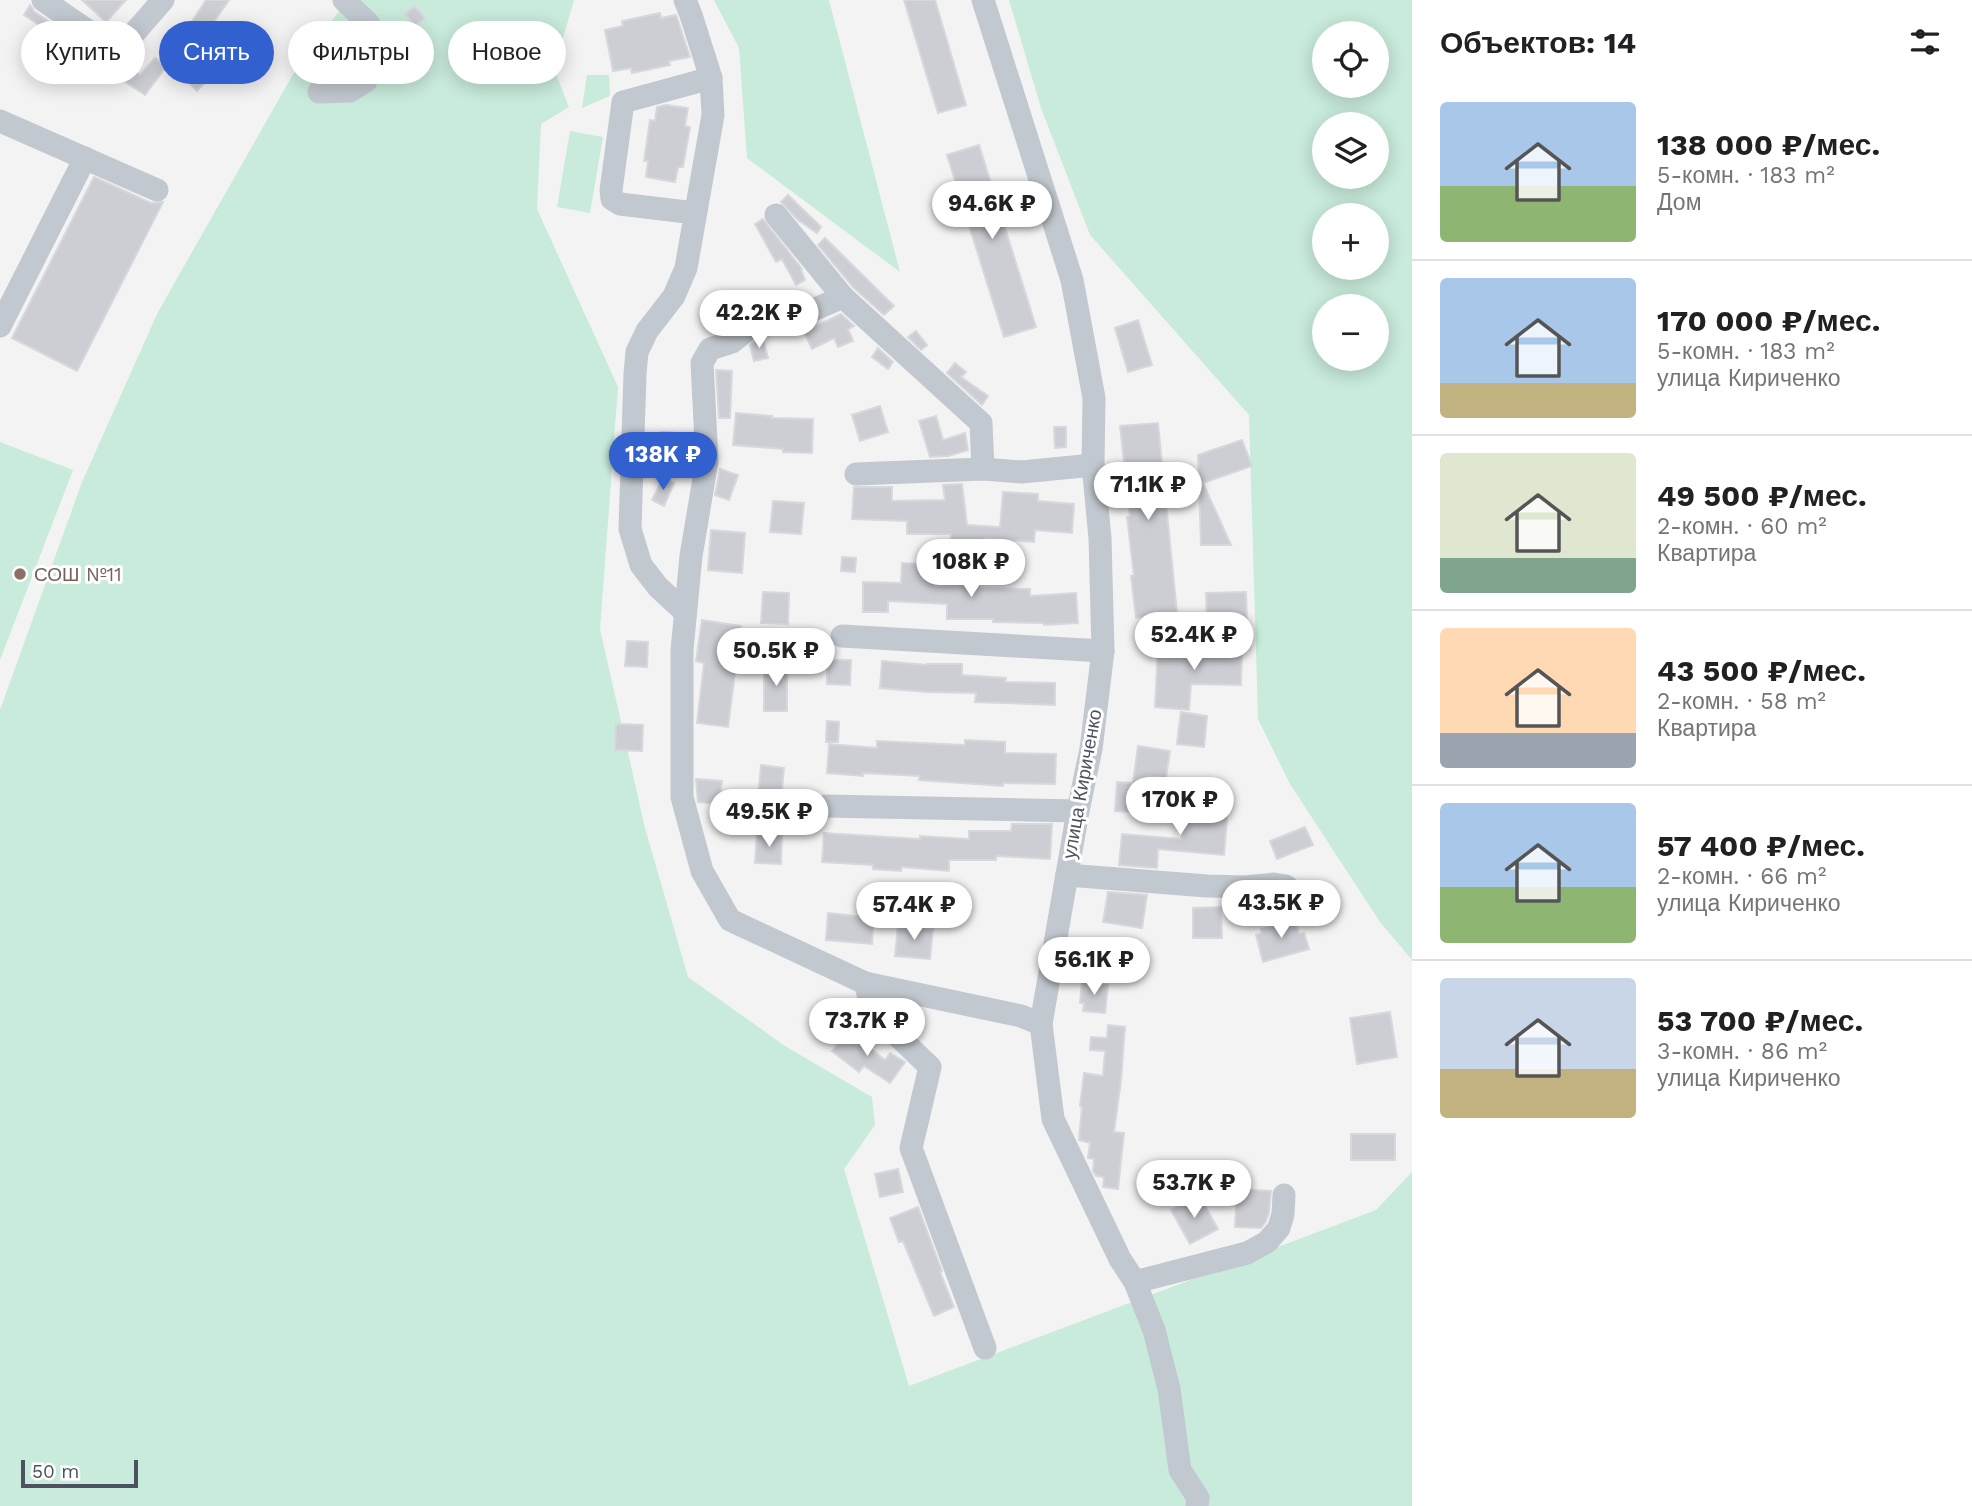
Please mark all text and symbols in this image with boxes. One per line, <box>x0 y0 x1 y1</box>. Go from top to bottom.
chip: Купить <box>21 21 145 84</box>
chip: Снять <box>159 21 274 84</box>
chip: Фильтры <box>288 21 434 84</box>
chip: Новое <box>448 21 566 84</box>
map controls <box>1312 21 1389 371</box>
button: locate <box>1312 21 1389 98</box>
icon: filters <box>1906 23 1944 61</box>
text: Объектов: 14 <box>1440 25 1636 60</box>
button: layers <box>1312 112 1389 189</box>
text: 138 000 ₽/мес. <box>1657 127 1880 162</box>
icon: home <box>1496 130 1580 214</box>
text: 5-комн. · 183 m² <box>1657 162 1835 189</box>
pin: 94.6K ₽ <box>927 182 1057 241</box>
text: Дом <box>1657 189 1701 216</box>
text: 94.6K ₽ <box>948 190 1036 217</box>
button: + <box>1312 203 1389 280</box>
pin: 42.2K ₽ <box>694 290 824 350</box>
button: − <box>1312 294 1389 371</box>
text: 42.2K ₽ <box>716 299 802 326</box>
text: 170 000 ₽/мес. <box>1657 303 1880 338</box>
icon: home <box>1496 306 1580 390</box>
text: 5-комн. · 183 m² <box>1657 338 1835 365</box>
text: улица Кириченко <box>1657 365 1841 392</box>
pin: 138K ₽ <box>606 433 720 492</box>
text: 138K ₽ <box>625 441 701 468</box>
pin: 71.1K ₽ <box>1083 462 1213 522</box>
text: 71.1K ₽ <box>1110 471 1186 498</box>
text: 49 500 ₽/мес. <box>1657 478 1867 513</box>
icon: home <box>1496 481 1580 565</box>
text: 2-комн. · 60 m² <box>1657 513 1827 540</box>
pin: 108K ₽ <box>914 540 1028 599</box>
text: Квартира <box>1657 540 1756 567</box>
text: 108K ₽ <box>932 548 1010 575</box>
place label: СОШ №11 <box>34 563 122 586</box>
marker: СОШ №11 <box>12 566 28 582</box>
pin: 52.4K ₽ <box>1129 612 1259 672</box>
text: 52.4K ₽ <box>1151 621 1237 648</box>
pin: 50.5K ₽ <box>711 628 841 688</box>
text: 50.5K ₽ <box>733 637 819 664</box>
text: 43 500 ₽/мес. <box>1657 653 1866 688</box>
icon: home <box>1496 656 1580 740</box>
text: 2-комн. · 58 m² <box>1657 688 1826 715</box>
street label: улица Кириченко <box>1058 707 1106 861</box>
text: Квартира <box>1657 715 1756 742</box>
pin: 170K ₽ <box>1123 778 1237 837</box>
text: 170K ₽ <box>1142 786 1218 813</box>
pin: 49.5K ₽ <box>704 790 834 849</box>
text: 49.5K ₽ <box>725 798 813 825</box>
text: 57 400 ₽/мес. <box>1657 828 1865 863</box>
icon: home <box>1496 831 1580 915</box>
text: 2-комн. · 66 m² <box>1657 863 1826 890</box>
pin: 43.5K ₽ <box>1216 880 1346 940</box>
pin: 57.4K ₽ <box>849 883 979 942</box>
text: 43.5K ₽ <box>1238 889 1324 916</box>
text: улица Кириченко <box>1657 890 1841 917</box>
text: 57.4K ₽ <box>872 891 956 918</box>
pin: 56.1K ₽ <box>1029 937 1159 997</box>
text: 56.1K ₽ <box>1054 946 1134 973</box>
pin: 73.7K ₽ <box>802 998 932 1058</box>
text: 53 700 ₽/мес. <box>1657 1003 1863 1038</box>
icon: home <box>1496 1006 1580 1090</box>
text: 73.7K ₽ <box>825 1007 909 1034</box>
text: 3-комн. · 86 m² <box>1657 1038 1827 1065</box>
text: улица Кириченко <box>1657 1065 1841 1092</box>
pin: 53.7K ₽ <box>1129 1160 1259 1220</box>
text: 53.7K ₽ <box>1152 1169 1236 1196</box>
scale bar <box>21 1457 138 1489</box>
text: 50 m <box>32 1460 79 1483</box>

